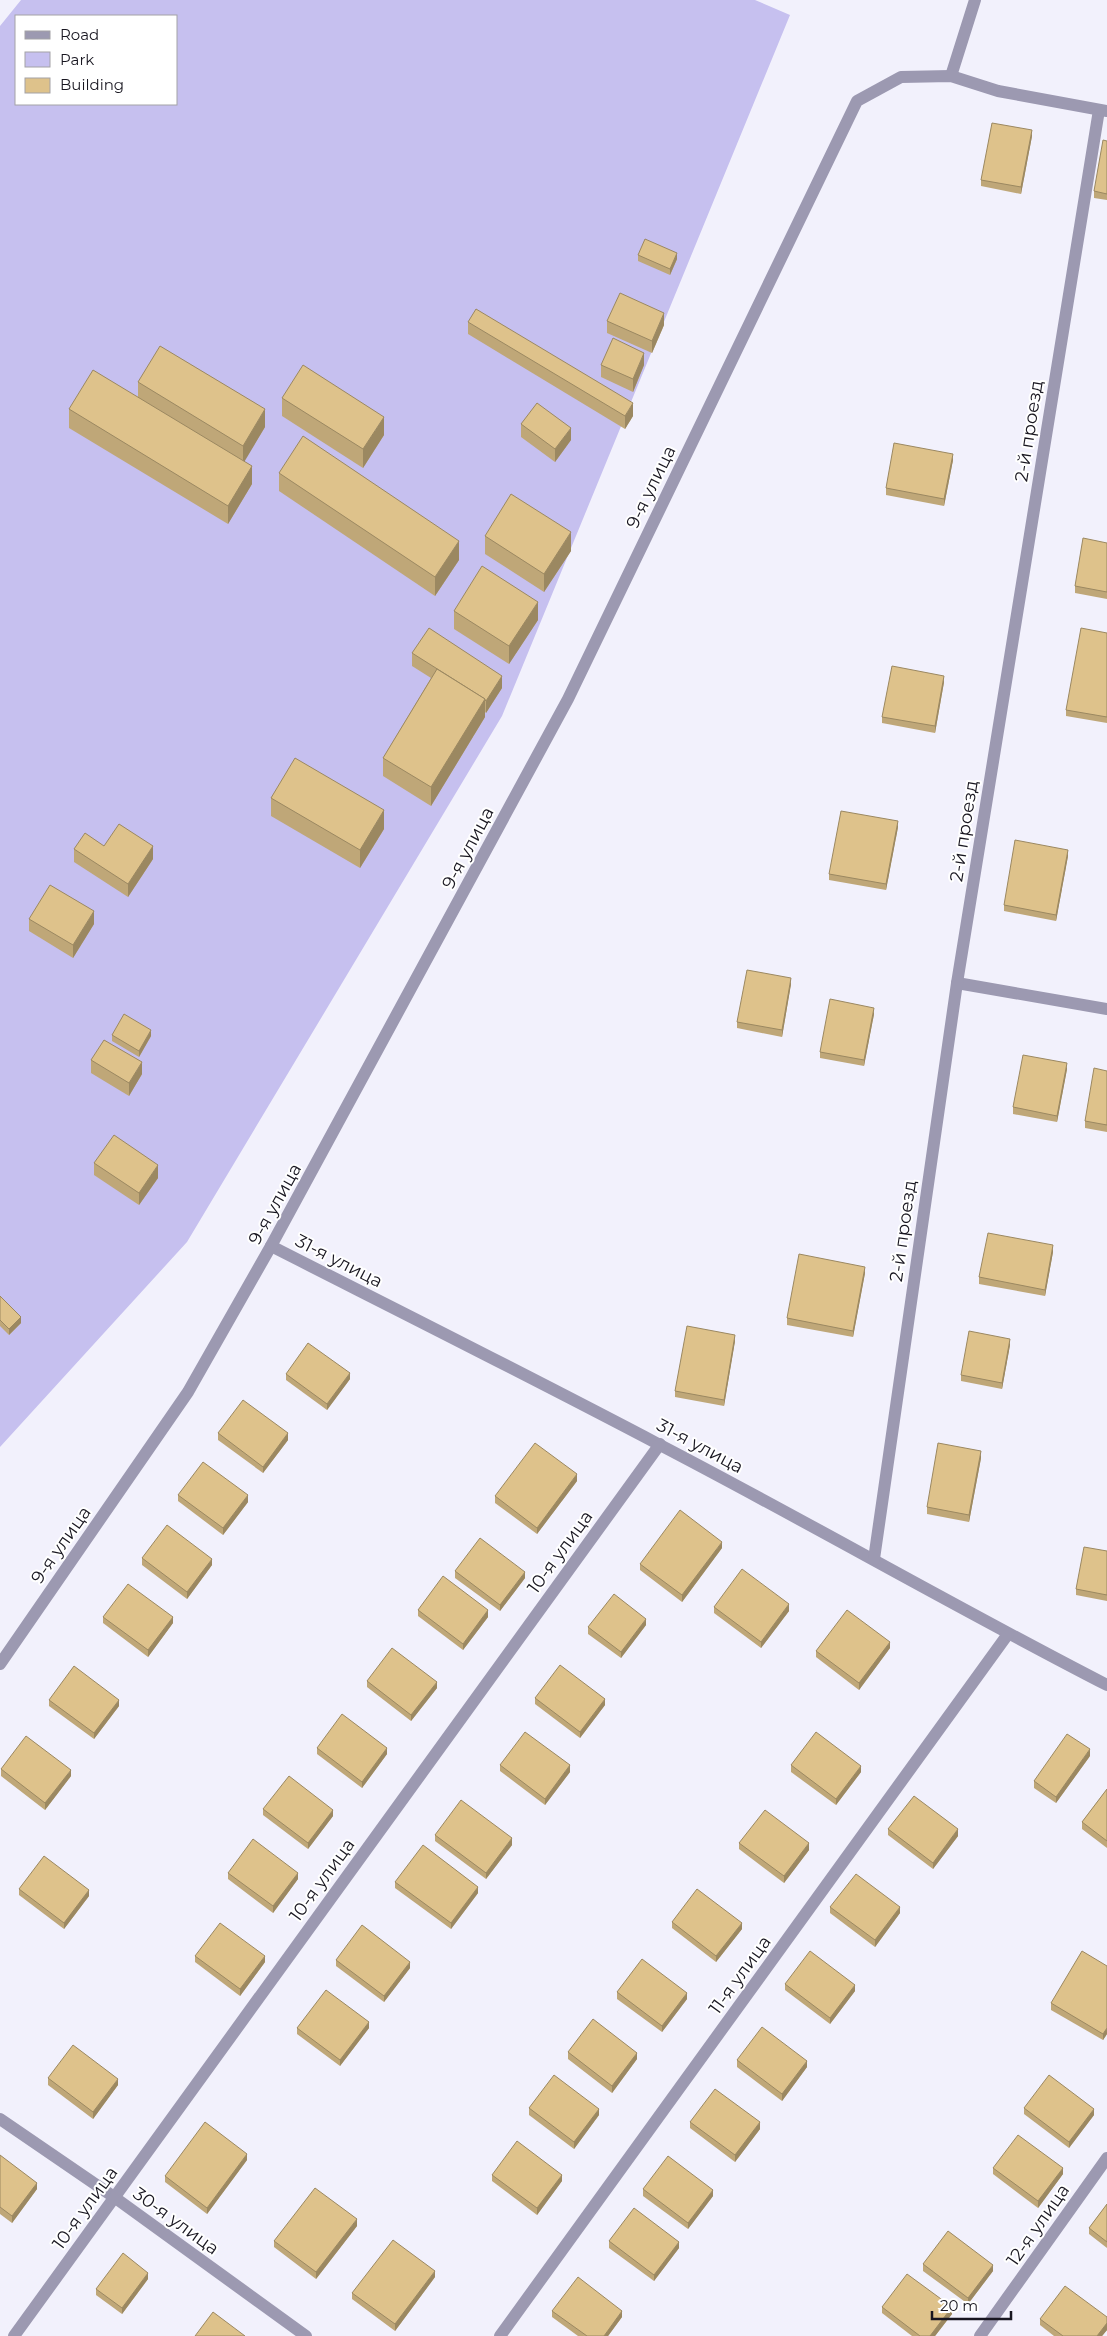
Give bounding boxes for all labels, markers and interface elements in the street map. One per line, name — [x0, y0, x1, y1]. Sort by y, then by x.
legend — [15, 15, 178, 105]
text: Road — [60, 25, 99, 44]
text: Park — [60, 50, 94, 69]
text: Building — [60, 75, 124, 94]
street label: 2-й проезд — [1010, 378, 1048, 483]
street label: 9-я улица — [622, 442, 680, 532]
street label: 2-й проезд — [945, 778, 983, 883]
street label: 9-я улица — [437, 803, 499, 893]
street label: 9-я улица — [244, 1160, 306, 1248]
street label: 2-й проезд — [885, 1178, 921, 1283]
street label: 31-я улица — [292, 1230, 386, 1292]
street label: 31-я улица — [653, 1414, 747, 1478]
street label: 9-я улица — [26, 1502, 96, 1588]
street label: 10-я улица — [523, 1506, 597, 1598]
street label: 10-я улица — [285, 1834, 359, 1926]
street label: 11-я улица — [704, 1932, 776, 2018]
street label: 10-я улица — [48, 2162, 122, 2254]
street label: 12-я улица — [1002, 2180, 1074, 2270]
street label: 30-я улица — [129, 2183, 223, 2259]
scale bar — [932, 2288, 1011, 2320]
text: 20 m — [940, 2296, 978, 2315]

